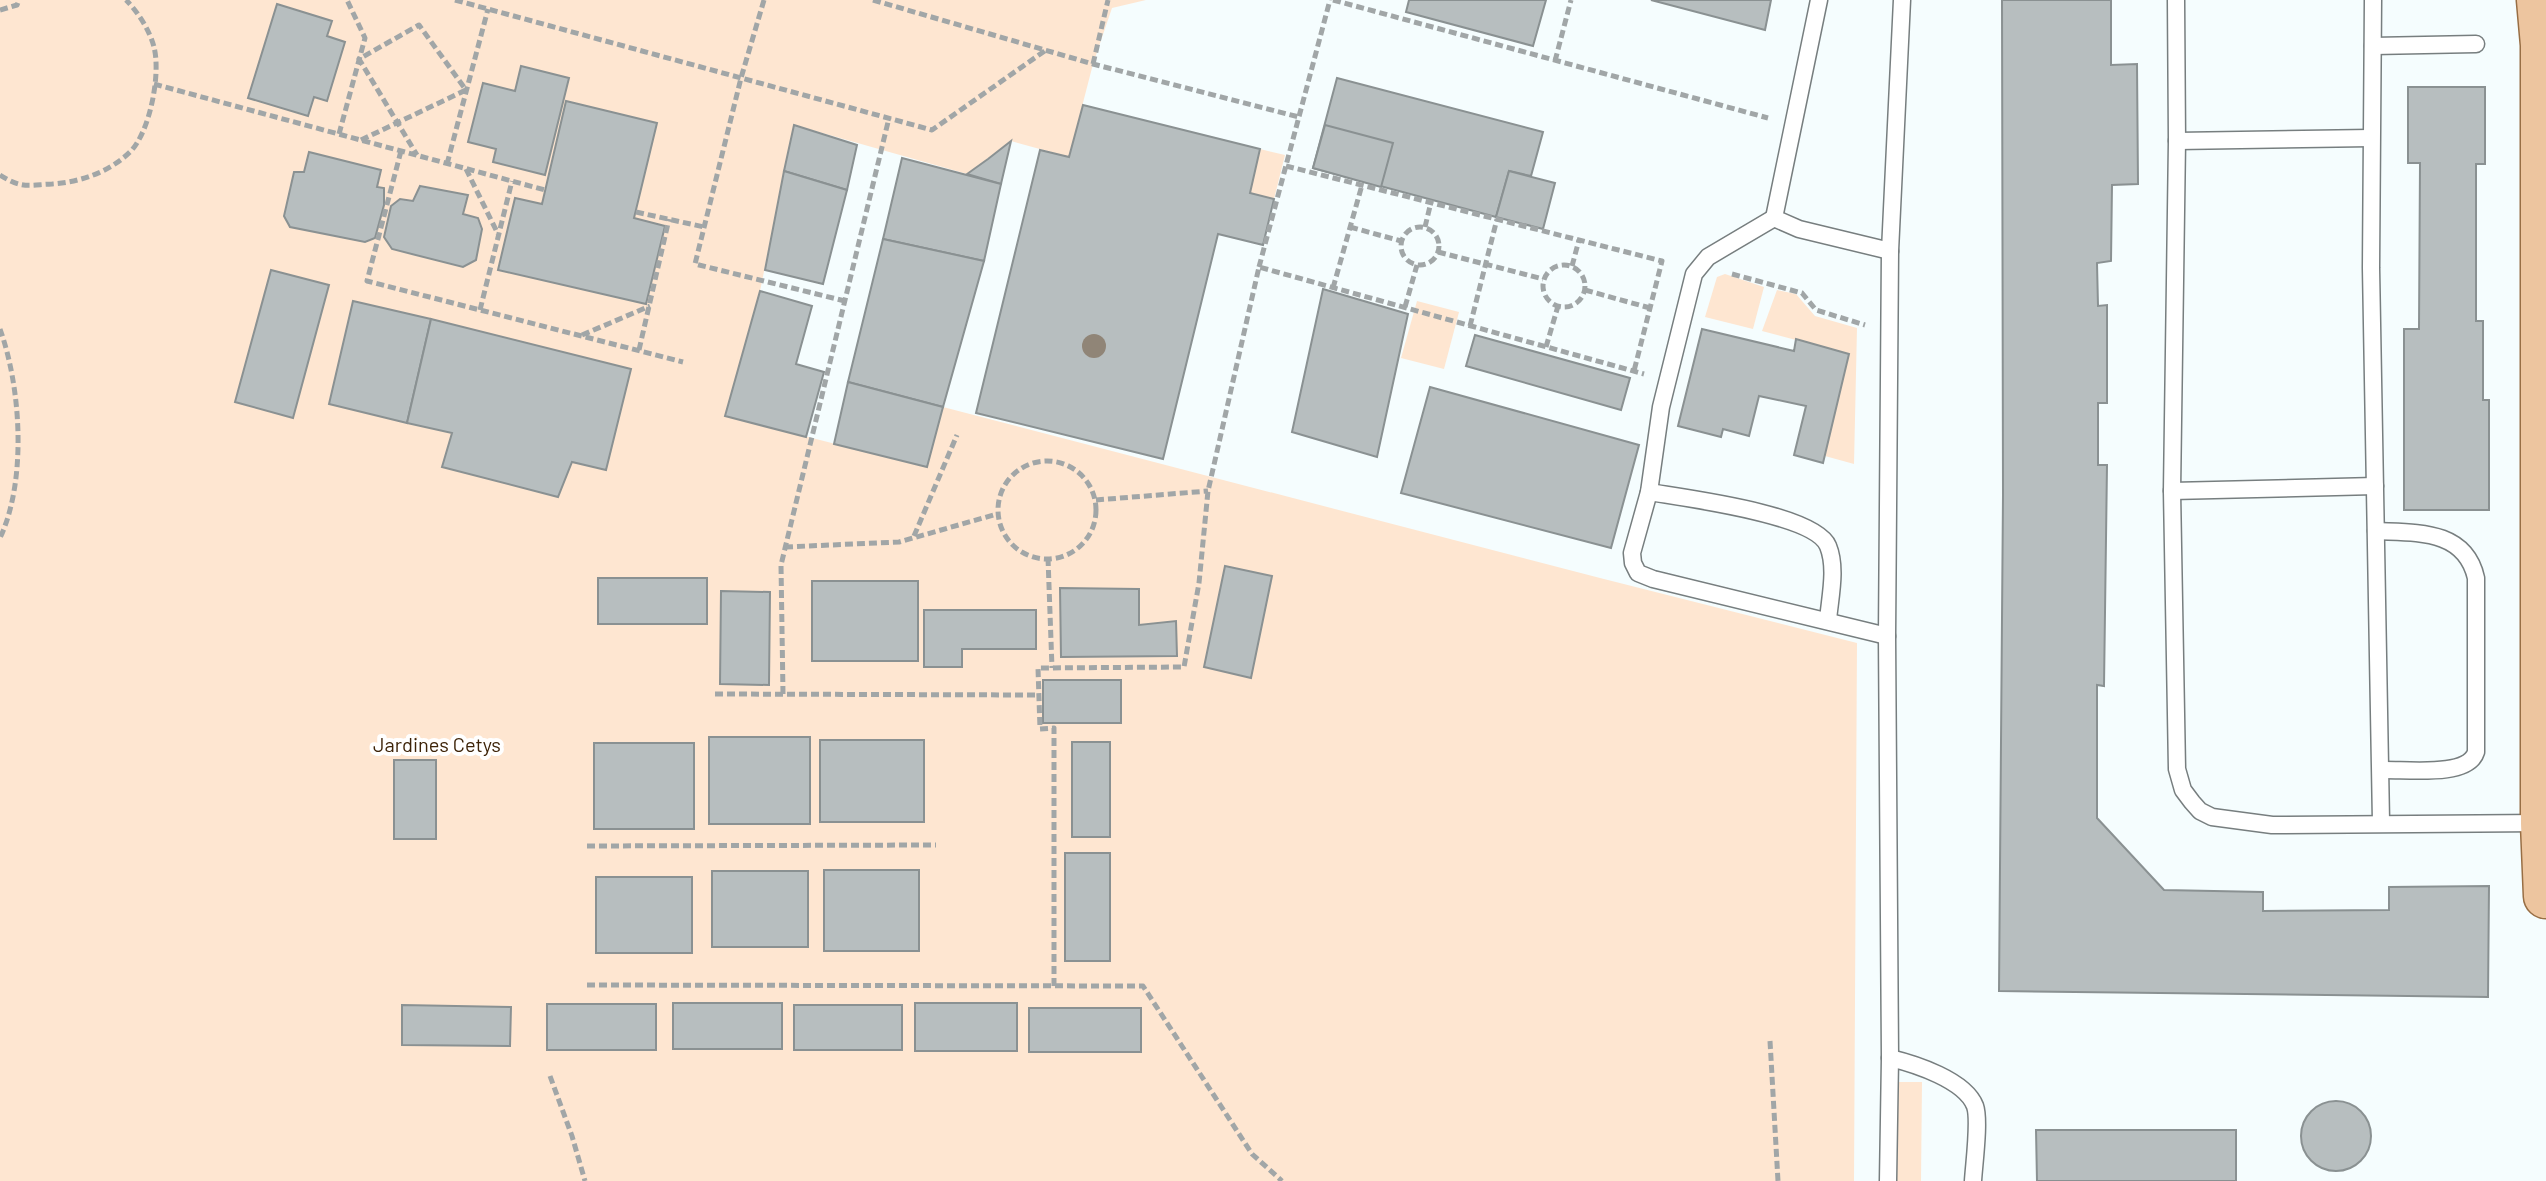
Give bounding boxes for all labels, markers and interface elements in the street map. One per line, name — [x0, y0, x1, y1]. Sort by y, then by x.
park label: Jardines Cetys — [373, 732, 501, 756]

